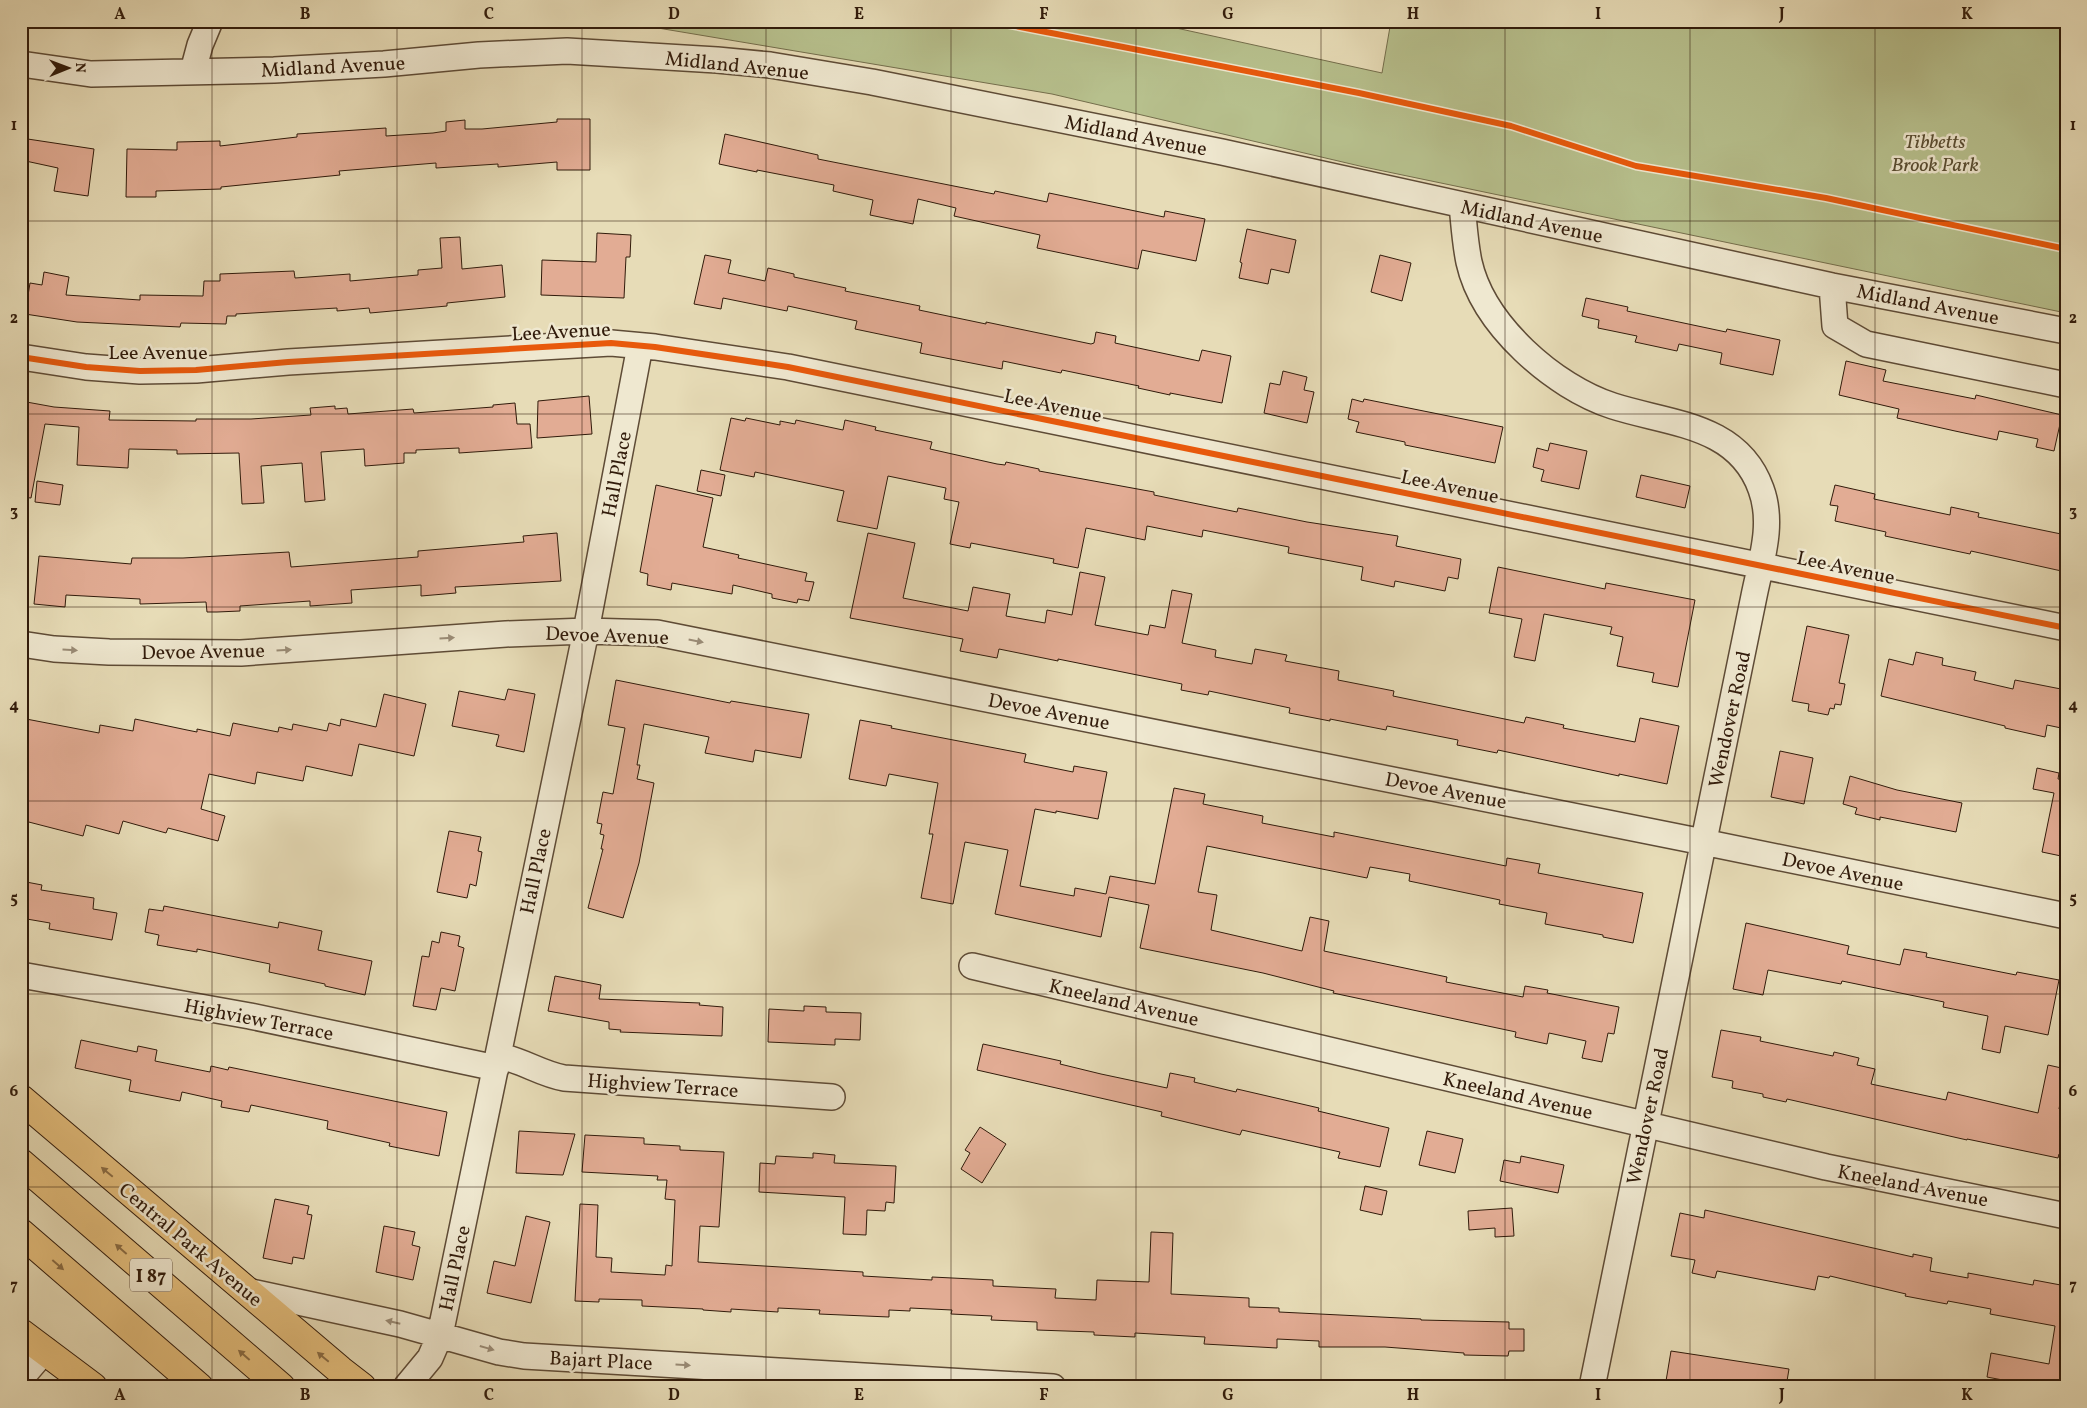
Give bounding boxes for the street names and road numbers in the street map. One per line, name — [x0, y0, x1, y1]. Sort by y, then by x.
street label: Midland Avenue — [663, 46, 810, 88]
street label: Midland Avenue — [260, 50, 406, 86]
street label: Midland Avenue — [1062, 109, 1209, 164]
street label: Midland Avenue — [1458, 194, 1605, 252]
street label: Midland Avenue — [1854, 278, 2001, 333]
street label: Lee Avenue — [511, 316, 612, 350]
street label: Lee Avenue — [108, 340, 208, 368]
street label: Lee Avenue — [1001, 383, 1104, 431]
street label: Hall Place — [596, 429, 640, 520]
street label: Lee Avenue — [1398, 464, 1501, 512]
street label: Lee Avenue — [1794, 545, 1897, 593]
street label: Devoe Avenue — [545, 621, 669, 653]
street label: Devoe Avenue — [141, 638, 265, 668]
street label: Wendover Road — [1703, 649, 1759, 790]
street label: Devoe Avenue — [985, 687, 1112, 739]
street label: Devoe Avenue — [1382, 766, 1509, 818]
street label: Hall Place — [514, 826, 560, 917]
street label: Devoe Avenue — [1779, 846, 1906, 900]
street label: Kneeland Avenue — [1046, 973, 1201, 1035]
street label: Highview Terrace — [182, 993, 336, 1049]
street label: Wendover Road — [1621, 1046, 1677, 1187]
street label: Kneeland Avenue — [1440, 1066, 1595, 1128]
street label: Highview Terrace — [586, 1068, 739, 1106]
street label: Kneeland Avenue — [1835, 1159, 1990, 1215]
street label: Central Park Avenue — [112, 1177, 268, 1314]
street label: Hall Place — [433, 1223, 479, 1314]
road number: I 87 — [130, 1258, 172, 1292]
street label: Bajart Place — [549, 1345, 653, 1379]

